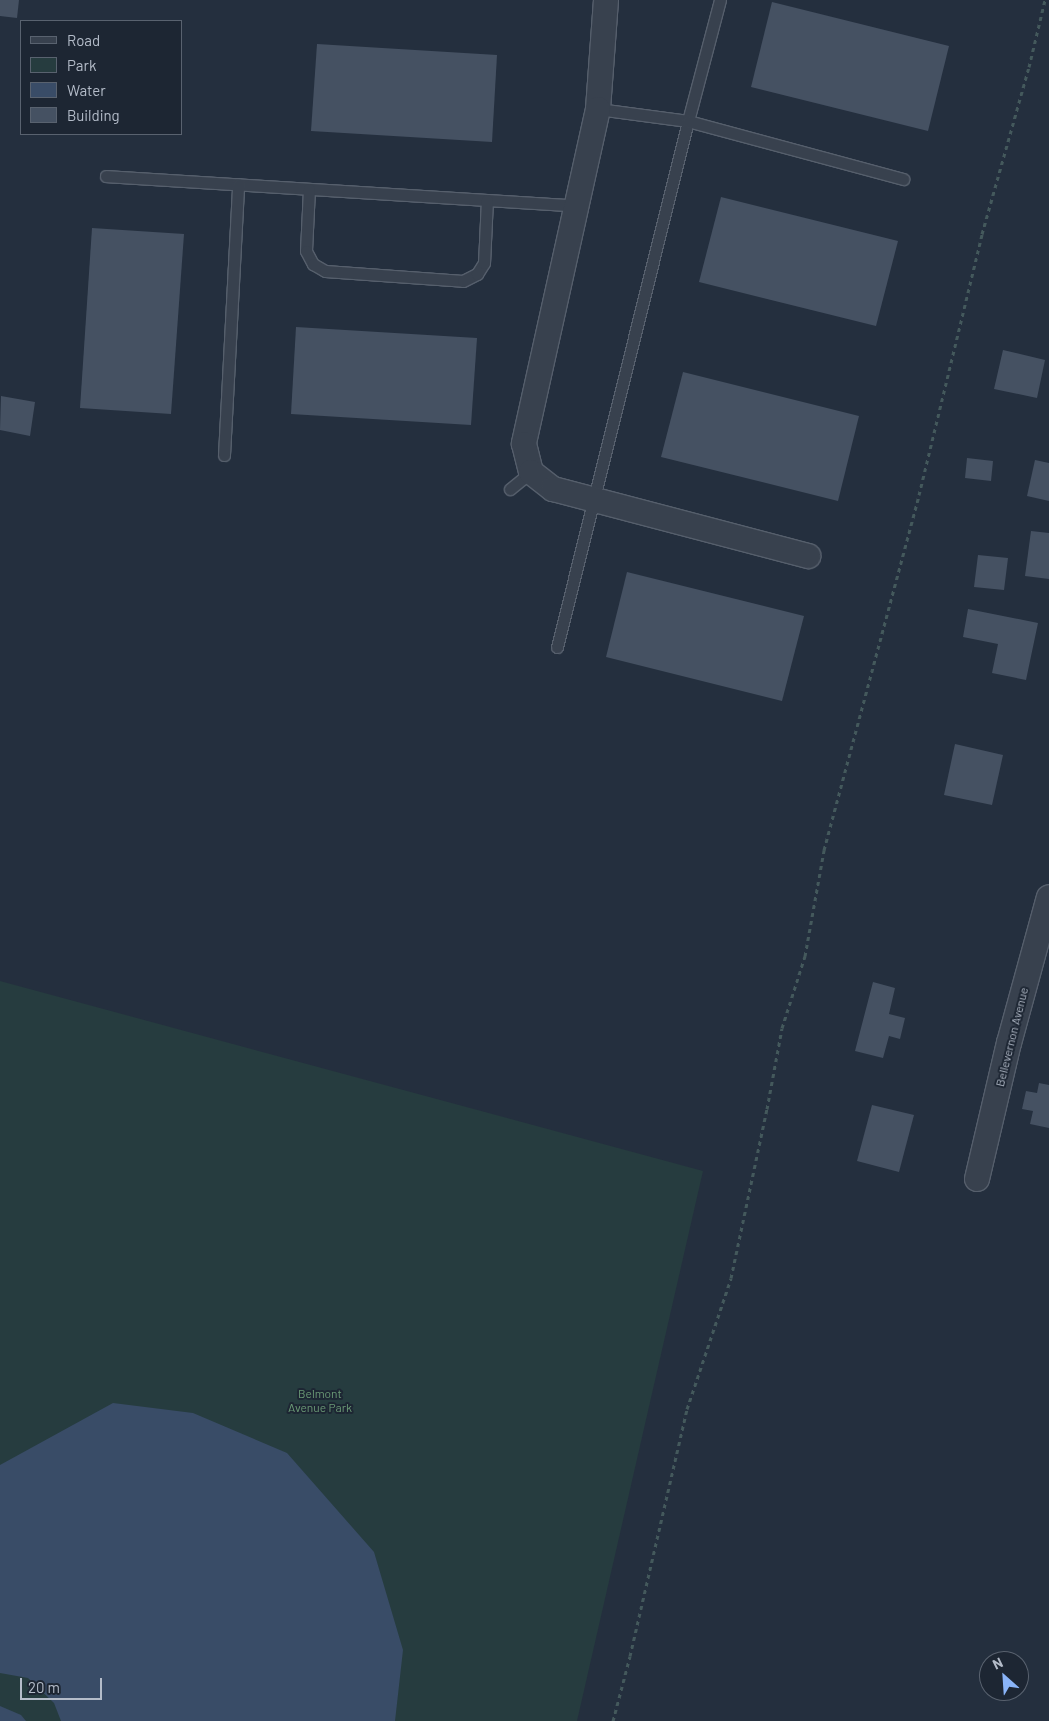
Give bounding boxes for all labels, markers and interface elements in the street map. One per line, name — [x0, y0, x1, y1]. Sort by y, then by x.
legend — [20, 20, 182, 135]
text: Road — [67, 31, 100, 49]
text: Park — [67, 56, 96, 74]
text: Water — [67, 81, 106, 99]
text: Building — [67, 106, 120, 124]
street label: Bellevernon Avenue — [993, 986, 1031, 1088]
park label: Belmont Avenue Park — [288, 1387, 352, 1415]
north arrow — [979, 1651, 1029, 1701]
text: N — [990, 1653, 1006, 1673]
scale bar — [22, 1668, 105, 1700]
text: 20 m — [28, 1678, 60, 1696]

